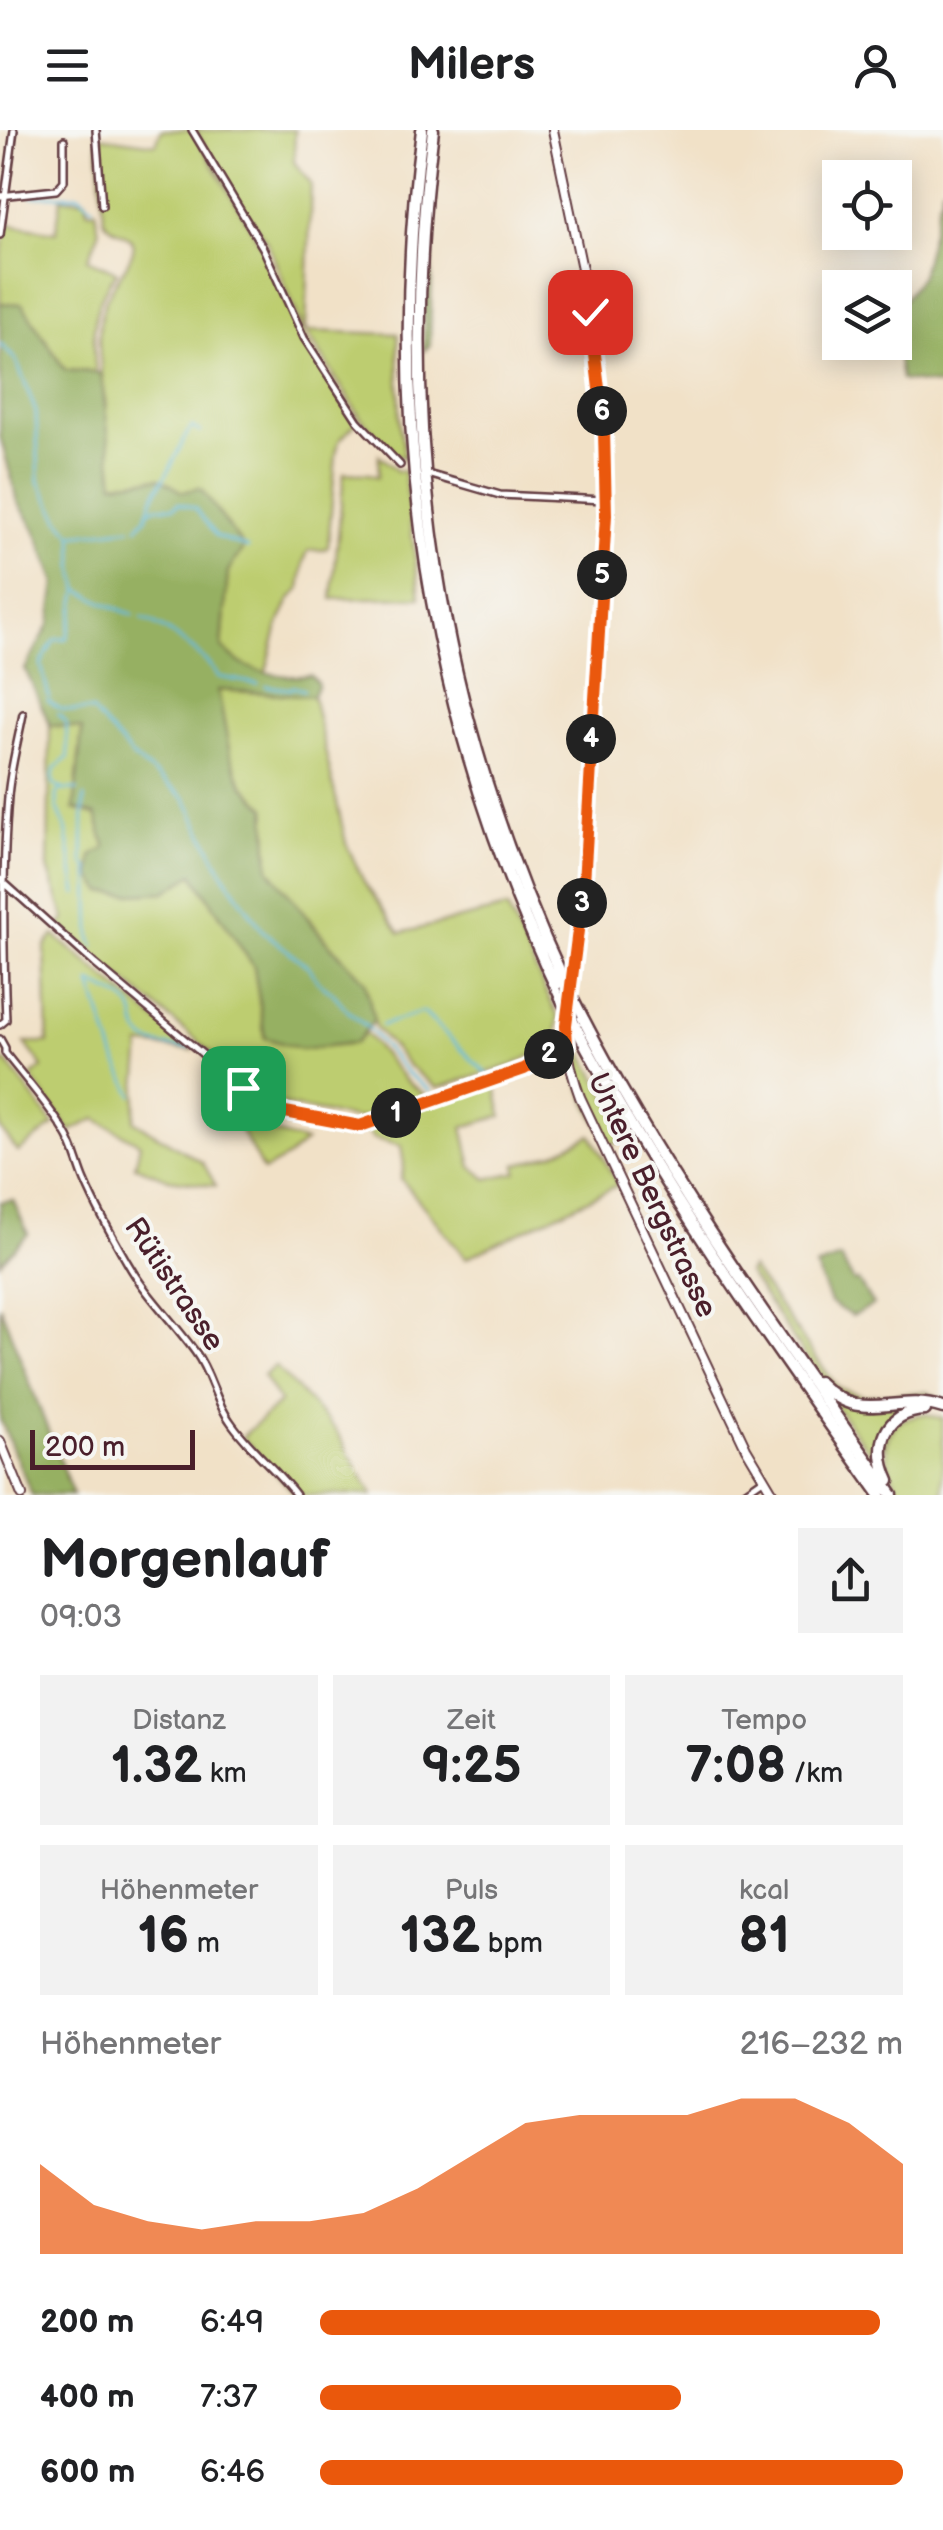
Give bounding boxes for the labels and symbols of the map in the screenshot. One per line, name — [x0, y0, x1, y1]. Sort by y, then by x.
pin — [548, 270, 633, 355]
pin: 6 — [577, 386, 627, 436]
pin: 5 — [577, 550, 627, 600]
pin: 4 — [566, 714, 616, 764]
pin: 3 — [557, 878, 607, 928]
pin: 2 — [524, 1029, 574, 1079]
pin — [201, 1046, 286, 1131]
street label: Untere Bergstrasse — [580, 1067, 725, 1323]
pin: 1 — [371, 1088, 421, 1138]
street label: Rütistrasse — [116, 1211, 232, 1358]
scale bar — [30, 1425, 195, 1470]

